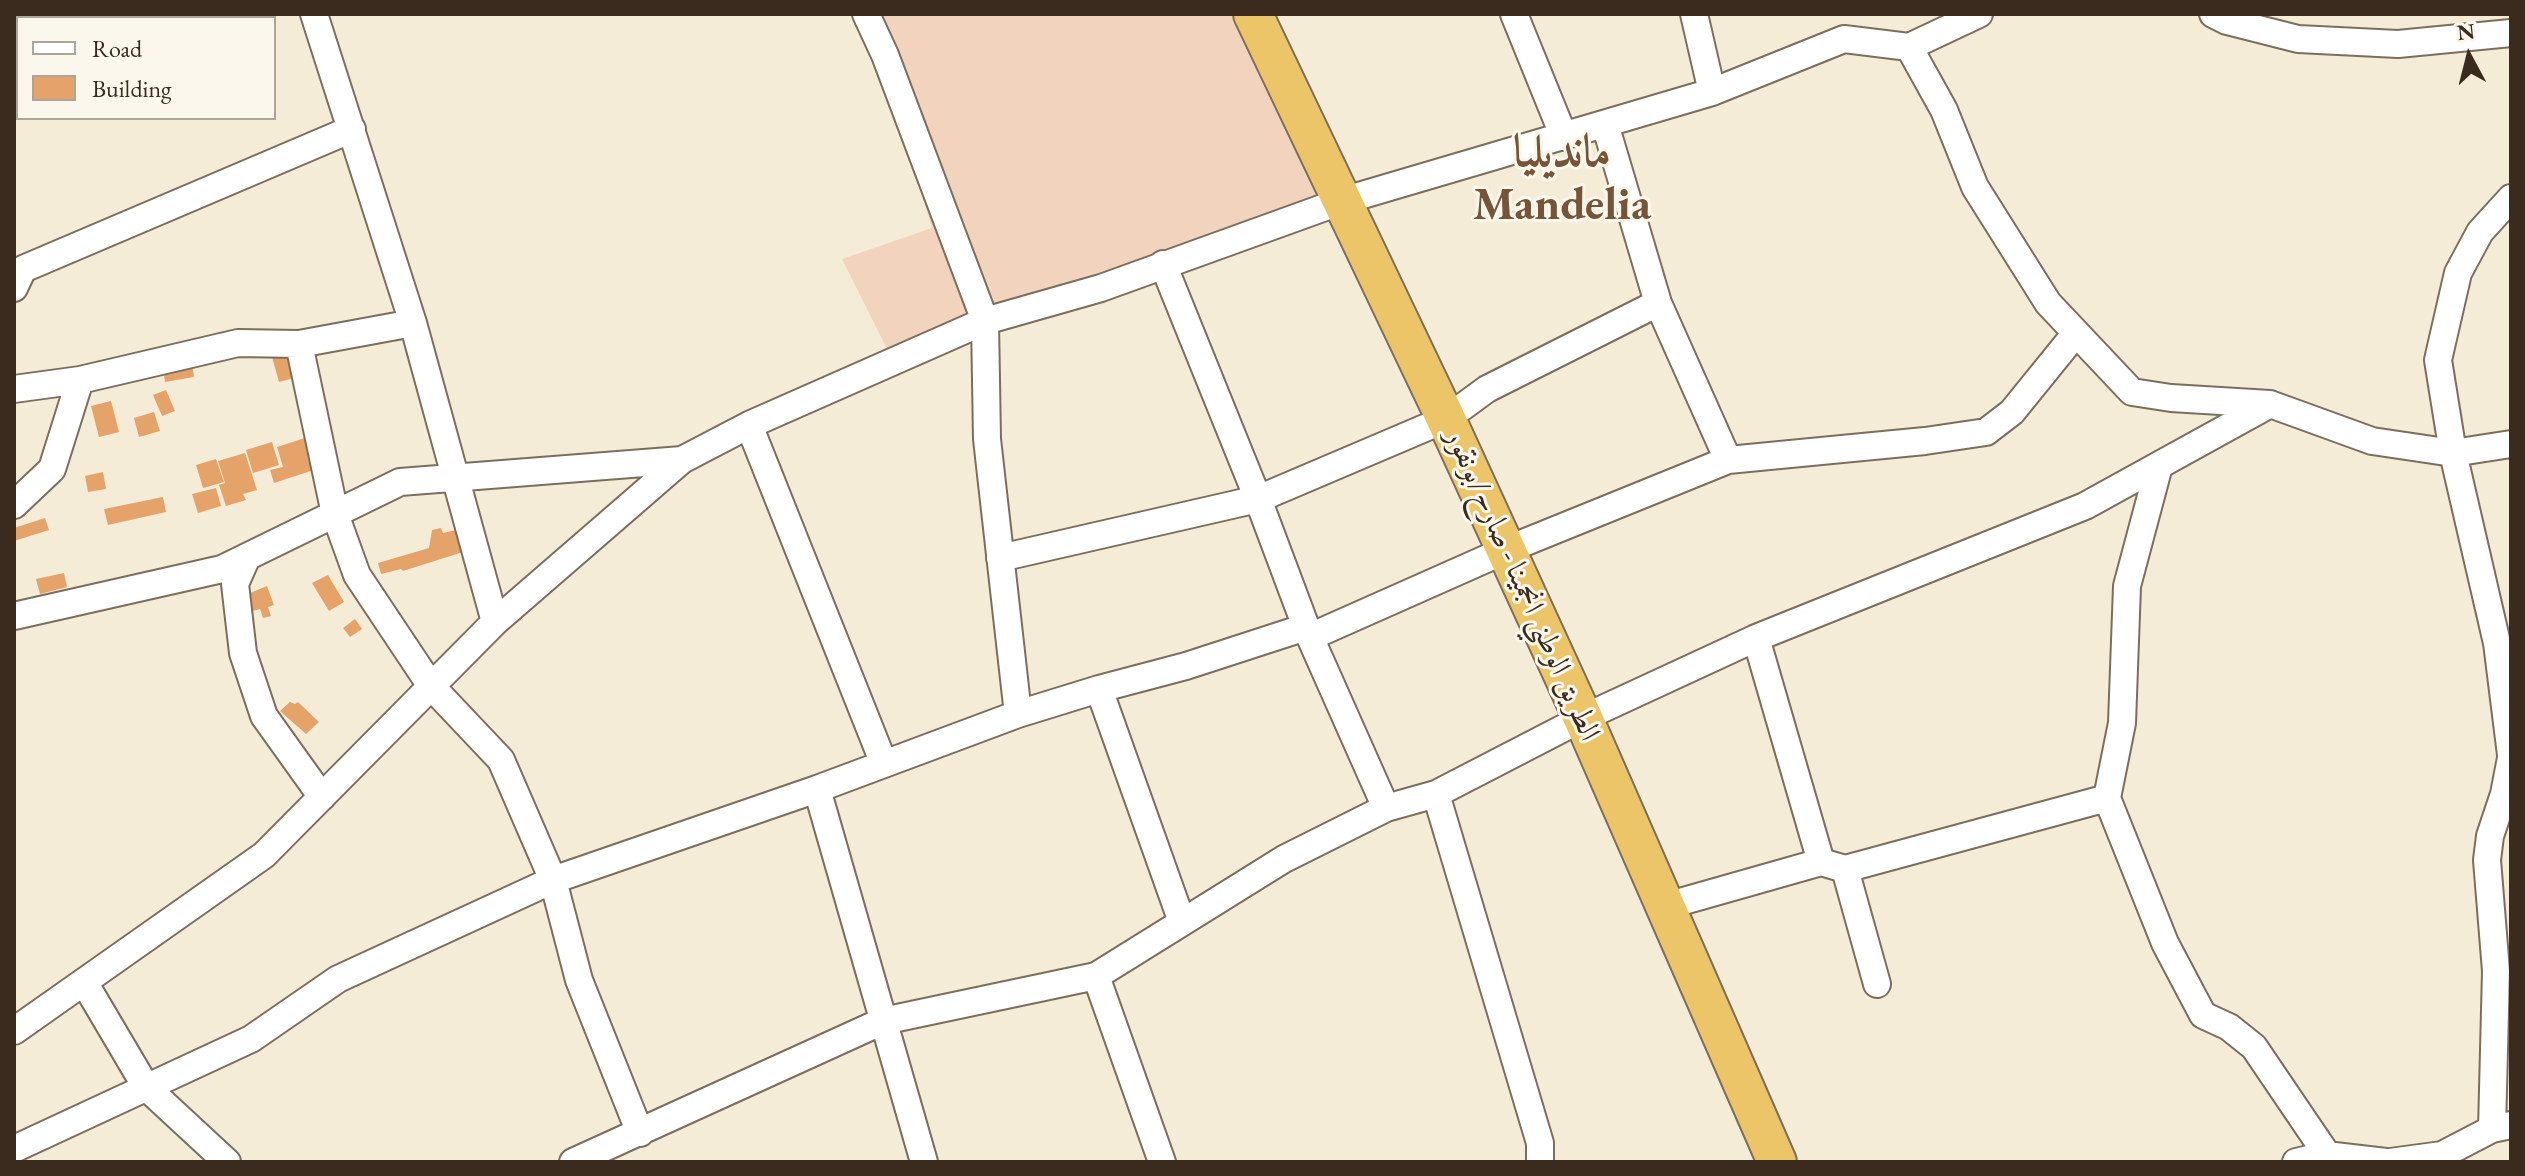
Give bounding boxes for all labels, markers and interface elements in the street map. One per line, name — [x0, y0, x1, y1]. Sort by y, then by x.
legend — [16, 16, 276, 120]
north arrow — [2429, 16, 2509, 96]
text: N — [2455, 16, 2477, 47]
text: Road — [92, 33, 142, 64]
text: Building — [92, 73, 172, 104]
district label: مانديليا Mandelia — [1473, 125, 1651, 234]
street label: الطريق الوطني انجمينا - صارح/بونقور — [1437, 423, 1607, 747]

